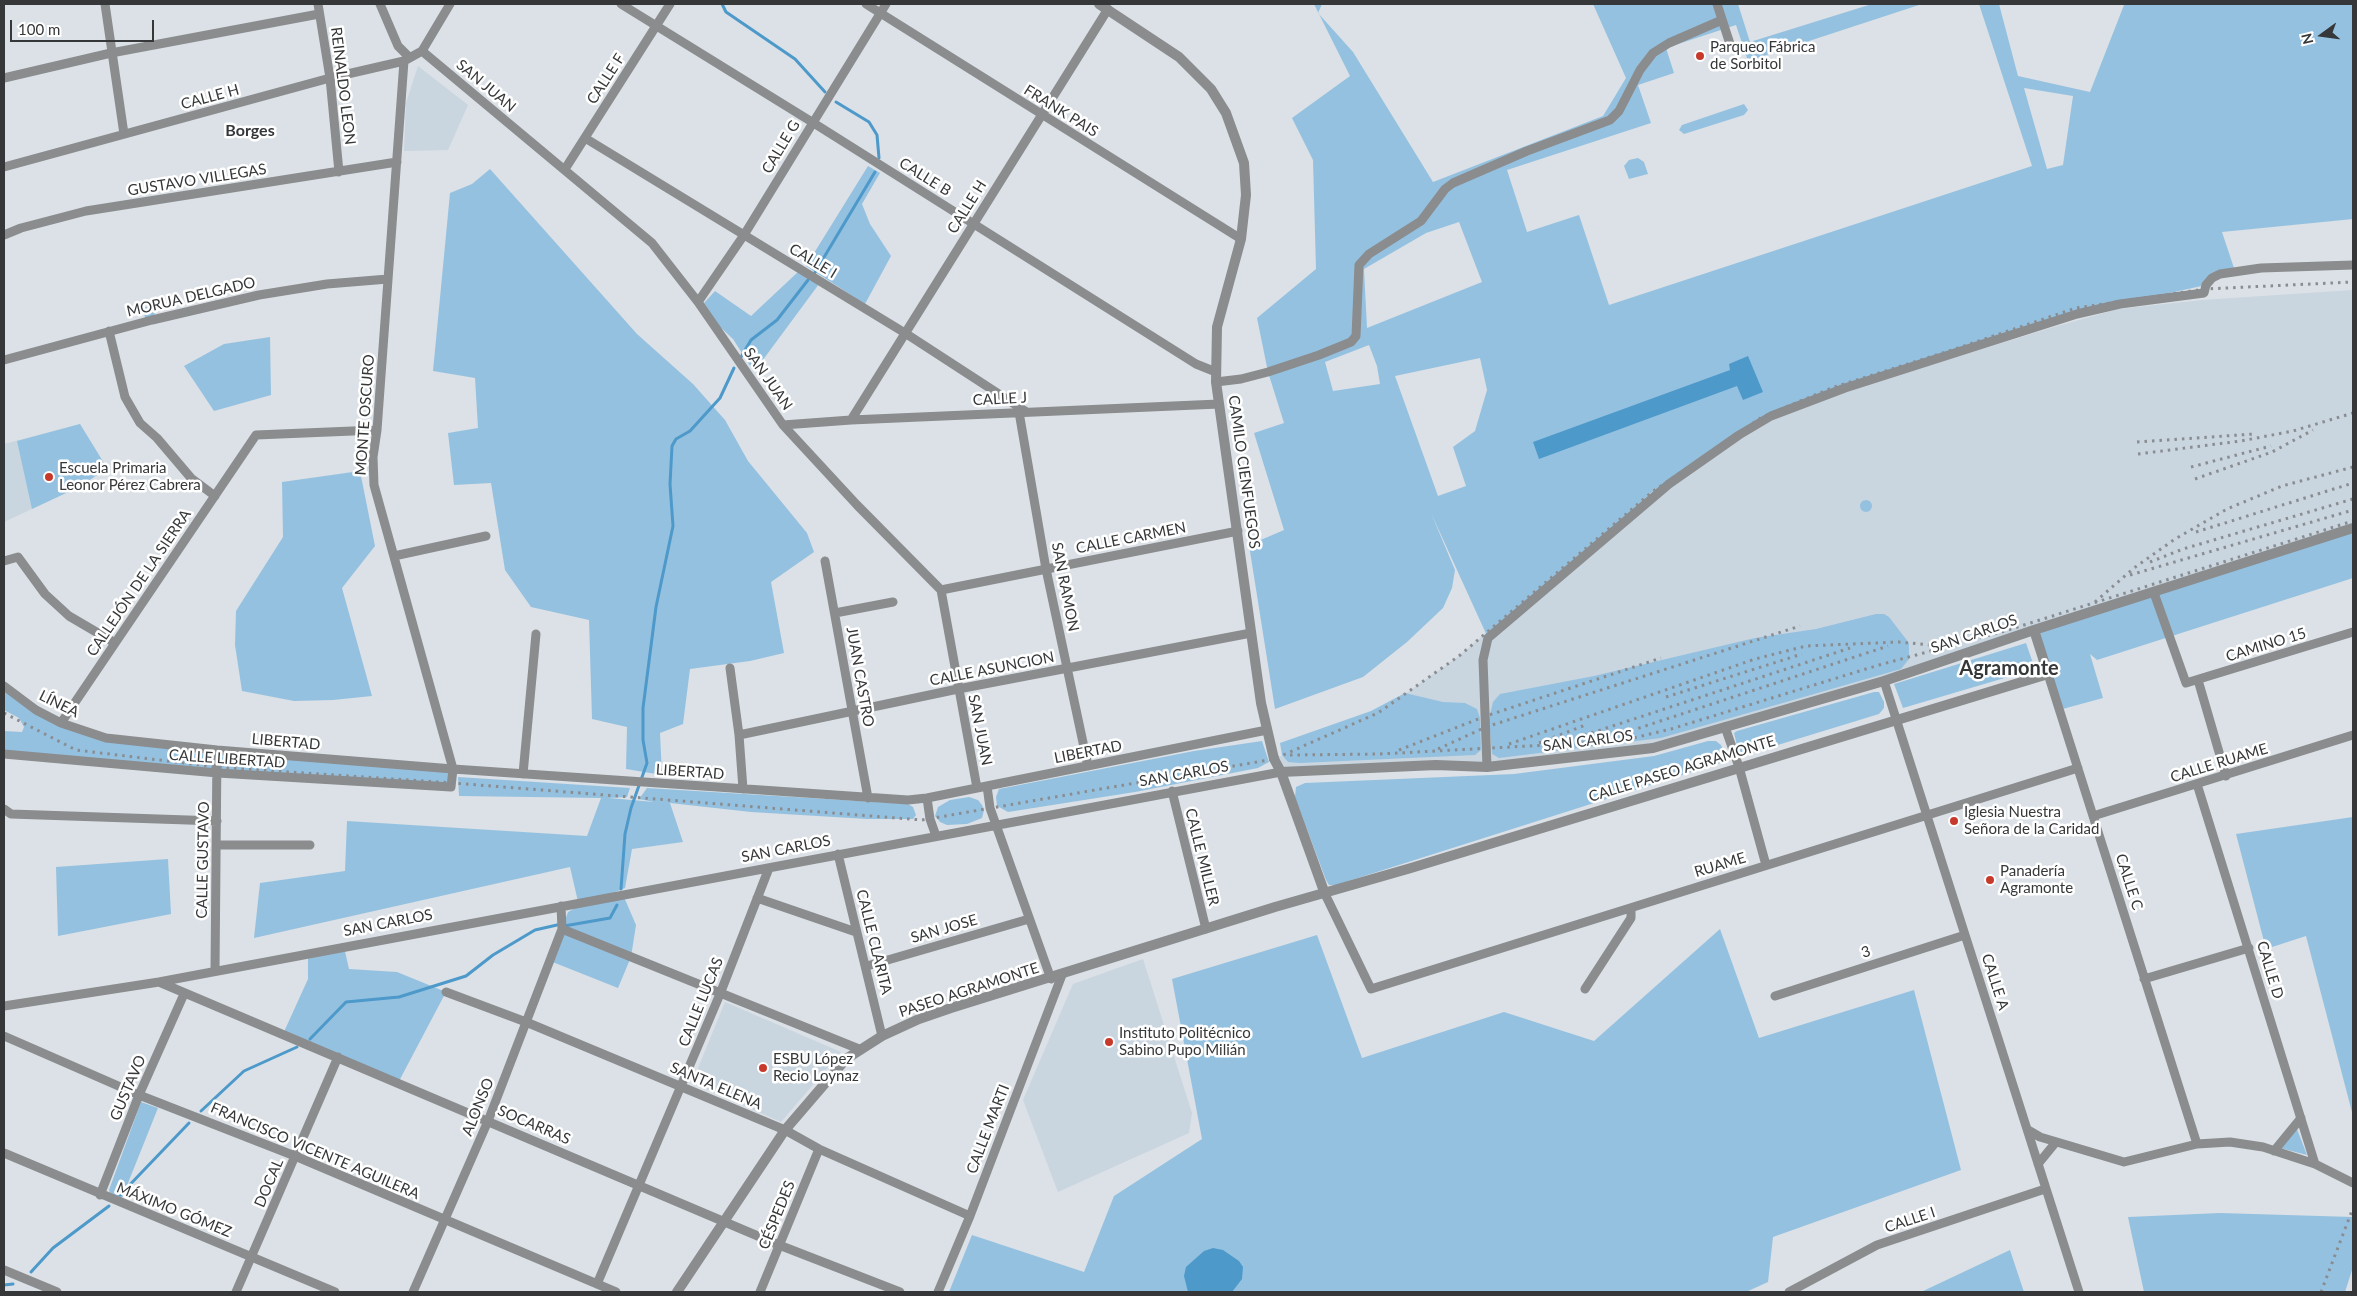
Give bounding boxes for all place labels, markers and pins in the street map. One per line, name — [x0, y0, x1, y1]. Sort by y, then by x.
place label: Parqueo Fábrica de Sorbitol — [1710, 38, 1815, 73]
marker: Parqueo Fábrica de Sorbitol — [1694, 50, 1706, 62]
place label: Escuela Primaria Leonor Pérez Cabrera — [59, 459, 201, 494]
marker: Escuela Primaria Leonor Pérez Cabrera — [43, 471, 55, 483]
place label: Iglesia Nuestra Señora de la Caridad — [1964, 803, 2099, 838]
marker: Iglesia Nuestra Señora de la Caridad — [1948, 815, 1960, 827]
place label: Panadería Agramonte — [2000, 862, 2073, 897]
marker: Panadería Agramonte — [1984, 874, 1996, 886]
place label: Instituto Politécnico Sabino Pupo Milián — [1119, 1024, 1251, 1059]
marker: Instituto Politécnico Sabino Pupo Milián — [1103, 1036, 1115, 1048]
place label: ESBU López Recio Loynaz — [773, 1050, 859, 1085]
marker: ESBU López Recio Loynaz — [757, 1062, 769, 1074]

